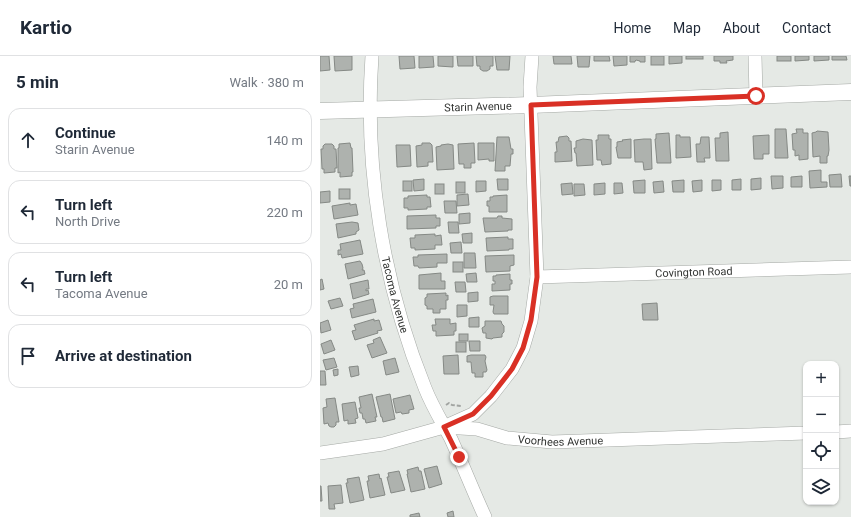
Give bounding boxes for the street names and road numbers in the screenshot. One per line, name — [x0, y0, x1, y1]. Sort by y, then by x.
street label: Starin Avenue — [444, 99, 512, 114]
street label: Tacoma Avenue — [379, 255, 411, 335]
street label: Covington Road — [655, 264, 733, 280]
street label: Voorhees Avenue — [517, 433, 603, 449]

